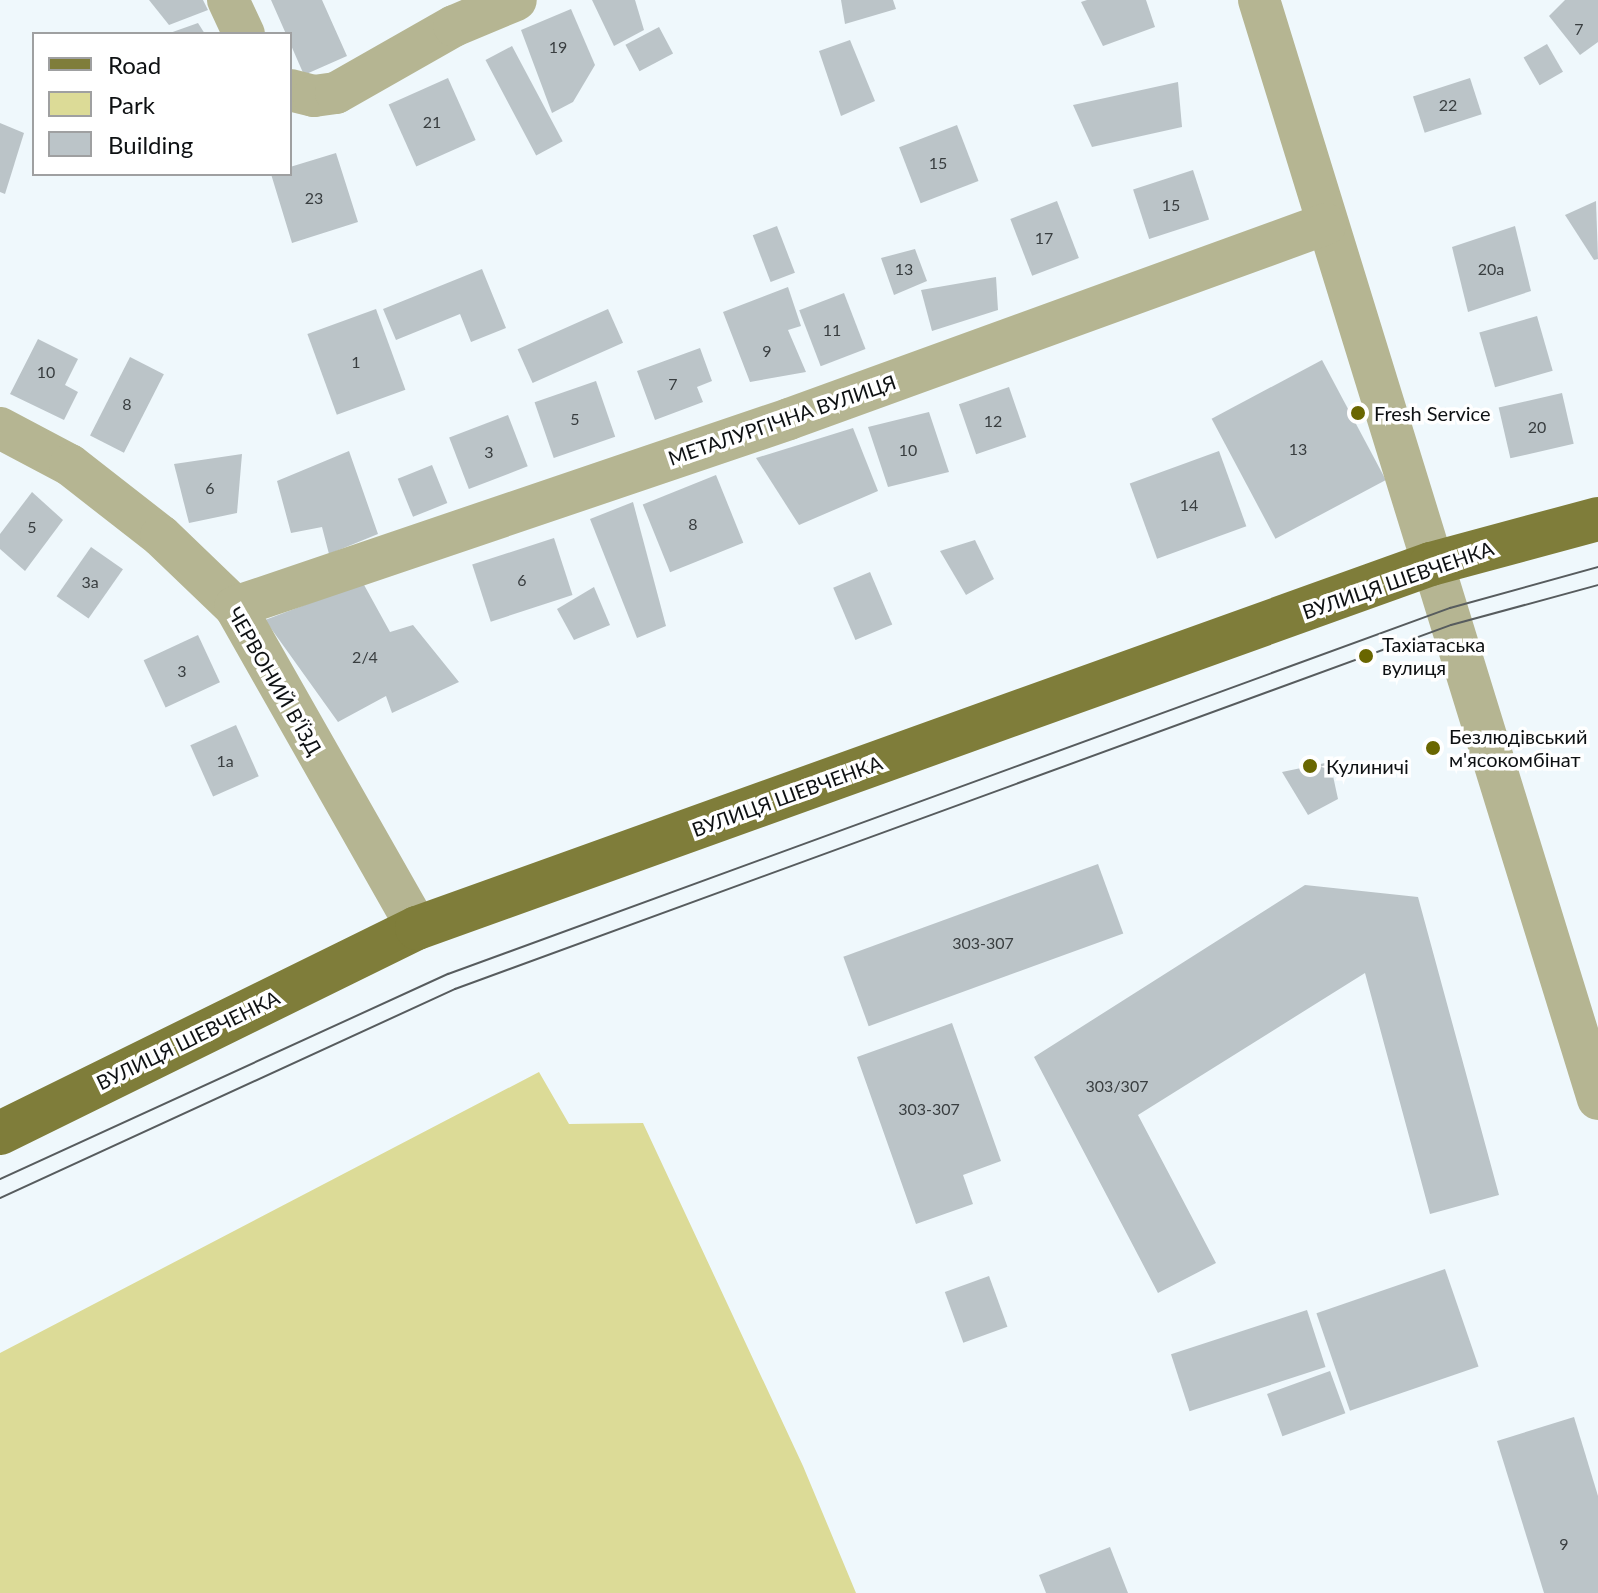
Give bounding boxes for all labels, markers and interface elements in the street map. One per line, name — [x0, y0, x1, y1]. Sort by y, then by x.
house number: 7 — [1574, 19, 1584, 39]
legend — [32, 32, 292, 176]
house number: 19 — [549, 37, 567, 57]
text: Road — [108, 50, 161, 79]
text: Park — [108, 90, 155, 119]
house number: 22 — [1439, 95, 1457, 115]
house number: 21 — [423, 112, 441, 132]
text: Building — [108, 130, 193, 159]
house number: 15 — [929, 153, 947, 173]
house number: 23 — [305, 188, 323, 208]
house number: 15 — [1162, 195, 1180, 215]
house number: 17 — [1035, 228, 1053, 248]
house number: 13 — [895, 259, 913, 279]
house number: 20а — [1478, 259, 1504, 279]
house number: 11 — [823, 320, 841, 340]
house number: 9 — [762, 341, 772, 361]
house number: 1 — [351, 352, 361, 372]
house number: 10 — [37, 362, 55, 382]
street label: МЕТАЛУРГІЧНА ВУЛИЦЯ — [665, 370, 899, 470]
house number: 7 — [668, 374, 678, 394]
house number: 8 — [122, 394, 132, 414]
place label: Fresh Service — [1374, 401, 1490, 425]
marker: Fresh Service — [1349, 404, 1367, 422]
house number: 5 — [570, 409, 580, 429]
house number: 12 — [984, 411, 1002, 431]
house number: 20 — [1528, 417, 1546, 437]
house number: 13 — [1289, 439, 1307, 459]
house number: 10 — [899, 440, 917, 460]
house number: 3 — [484, 442, 494, 462]
house number: 6 — [205, 478, 215, 498]
house number: 14 — [1180, 495, 1198, 515]
house number: 8 — [688, 514, 698, 534]
house number: 5 — [27, 517, 37, 537]
street label: ВУЛИЦЯ ШЕВЧЕНКА — [1299, 536, 1497, 624]
house number: 6 — [517, 570, 527, 590]
house number: 3а — [81, 572, 99, 592]
street label: ЧЕРВОНИЙ В’ЇЗД — [223, 603, 327, 759]
place label: Тахіатаська вулиця — [1382, 632, 1485, 679]
house number: 2/4 — [352, 647, 378, 667]
marker: Тахіатаська вулиця — [1357, 647, 1375, 665]
house number: 3 — [177, 661, 187, 681]
place label: Безлюдівський м'ясокомбінат — [1449, 724, 1587, 771]
marker: Безлюдівський м'ясокомбінат — [1424, 739, 1442, 757]
street label: ВУЛИЦЯ ШЕВЧЕНКА — [689, 750, 885, 842]
house number: 1а — [216, 751, 234, 771]
place label: Кулиничі — [1326, 754, 1409, 778]
marker: Кулиничі — [1301, 757, 1319, 775]
house number: 303-307 — [952, 933, 1014, 953]
street label: ВУЛИЦЯ ШЕВЧЕНКА — [93, 985, 283, 1095]
house number: 303/307 — [1086, 1076, 1148, 1096]
house number: 303-307 — [898, 1099, 960, 1119]
house number: 9 — [1559, 1534, 1569, 1554]

